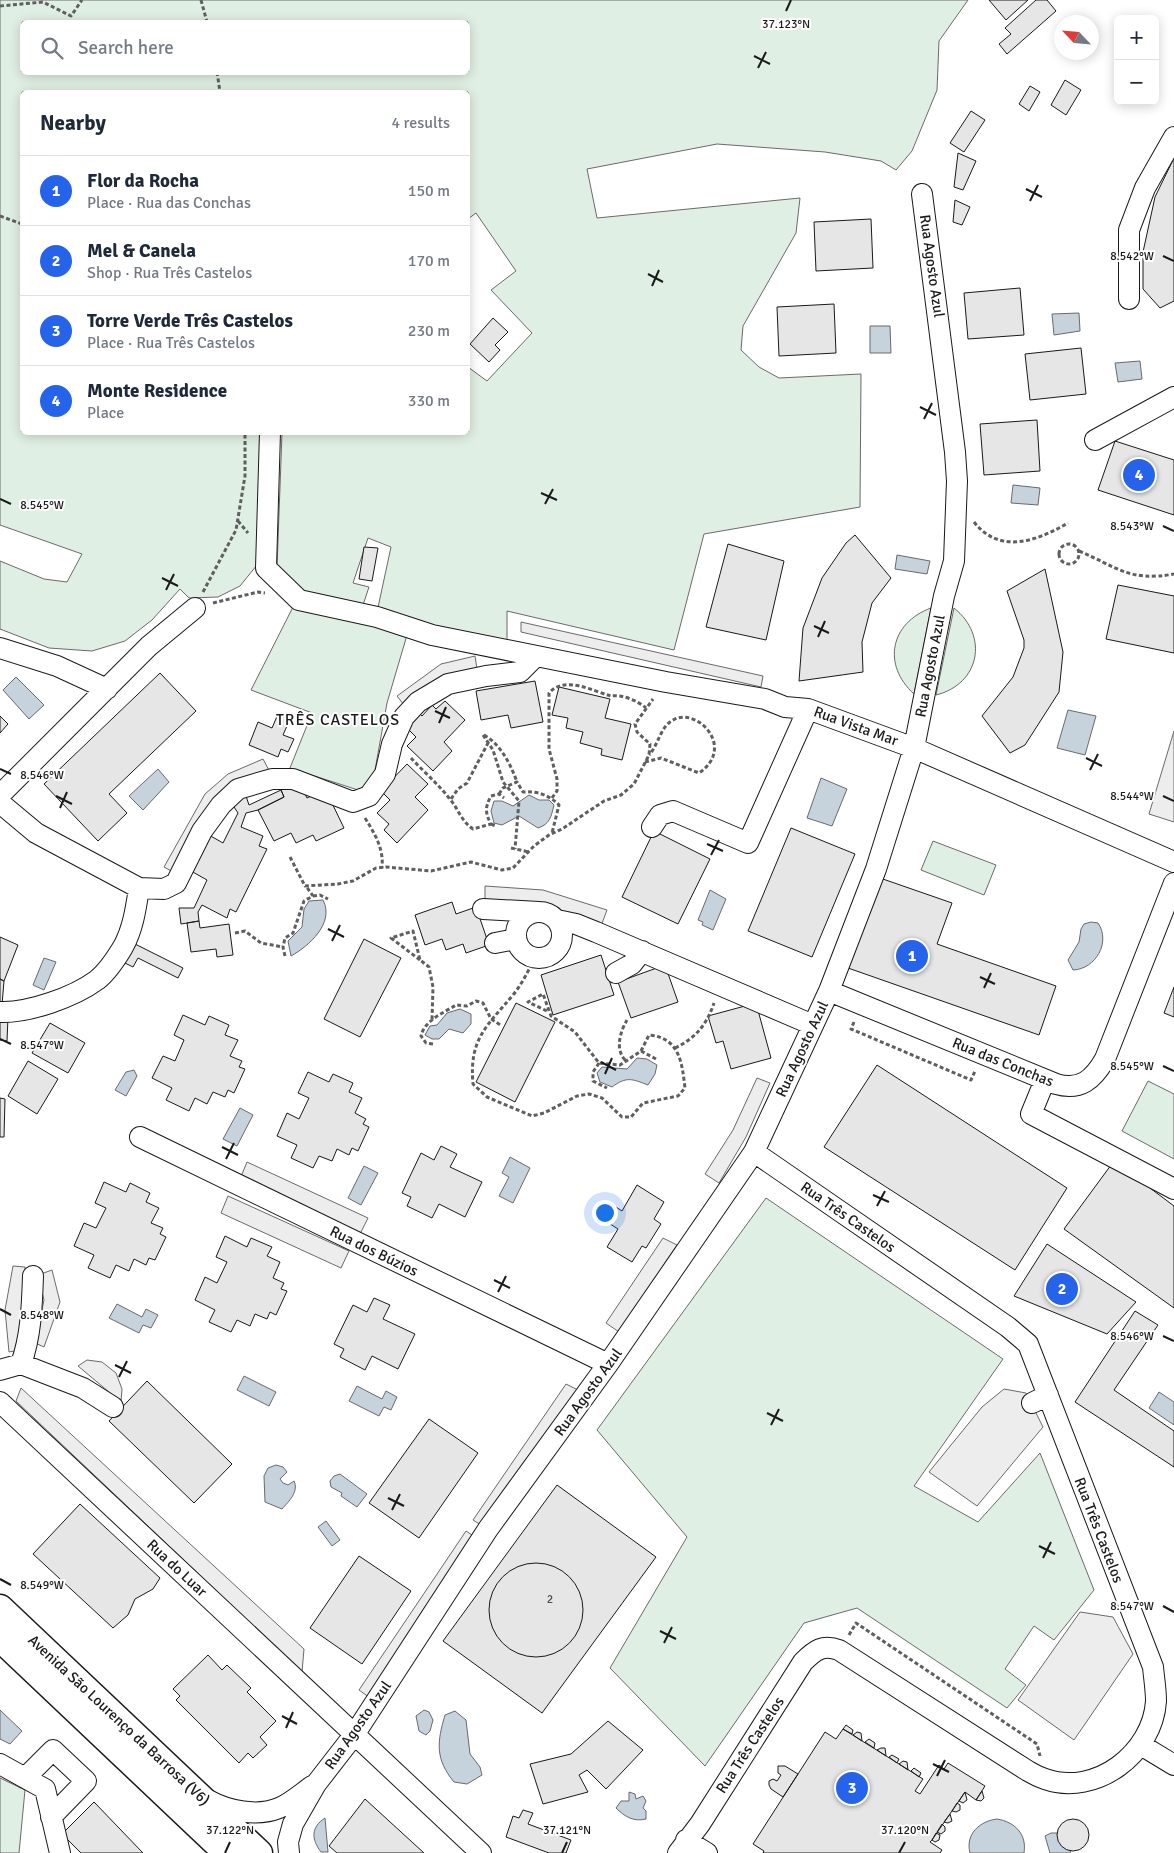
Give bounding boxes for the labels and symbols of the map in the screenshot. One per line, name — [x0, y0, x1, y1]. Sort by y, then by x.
north arrow — [1054, 15, 1099, 60]
text: 37.123°N — [762, 17, 810, 32]
street label: Rua Agosto Azul — [916, 213, 948, 319]
text: 8.542°W — [1110, 249, 1154, 264]
pin: 4 — [1123, 456, 1155, 494]
text: 8.545°W — [20, 498, 64, 513]
text: 8.543°W — [1110, 519, 1154, 534]
street label: Rua Agosto Azul — [911, 613, 949, 719]
street label: Rua Vista Mar — [811, 702, 901, 750]
district label: TRÊS CASTELOS — [276, 710, 400, 730]
text: 8.546°W — [20, 768, 64, 783]
text: 8.544°W — [1110, 789, 1154, 804]
pin: 1 — [896, 937, 928, 975]
street label: Rua Agosto Azul — [772, 998, 832, 1100]
street label: Rua das Conchas — [950, 1034, 1057, 1091]
text: 8.547°W — [20, 1038, 64, 1053]
text: 8.545°W — [1110, 1059, 1154, 1074]
street label: Rua Três Castelos — [797, 1178, 899, 1257]
your location — [592, 1200, 618, 1226]
street label: Rua dos Búzios — [327, 1222, 421, 1280]
pin: 2 — [1046, 1270, 1078, 1308]
text: 8.548°W — [20, 1308, 64, 1323]
text: 8.546°W — [1110, 1329, 1154, 1344]
street label: Rua Agosto Azul — [550, 1345, 626, 1439]
street label: Rua Três Castelos — [1071, 1475, 1128, 1586]
street label: Rua do Luar — [143, 1536, 211, 1601]
text: 8.549°W — [20, 1578, 64, 1593]
house number: 2 — [547, 1592, 553, 1607]
text: 8.547°W — [1110, 1599, 1154, 1614]
street label: Avenida São Lourenço da Barrosa (V6) — [24, 1631, 214, 1809]
street label: Rua Agosto Azul — [321, 1677, 395, 1773]
street label: Rua Três Castelos — [712, 1693, 788, 1797]
pin: 3 — [836, 1769, 868, 1807]
text: 37.122°N — [206, 1823, 254, 1838]
text: 37.121°N — [543, 1823, 591, 1838]
text: 37.120°N — [881, 1823, 929, 1838]

